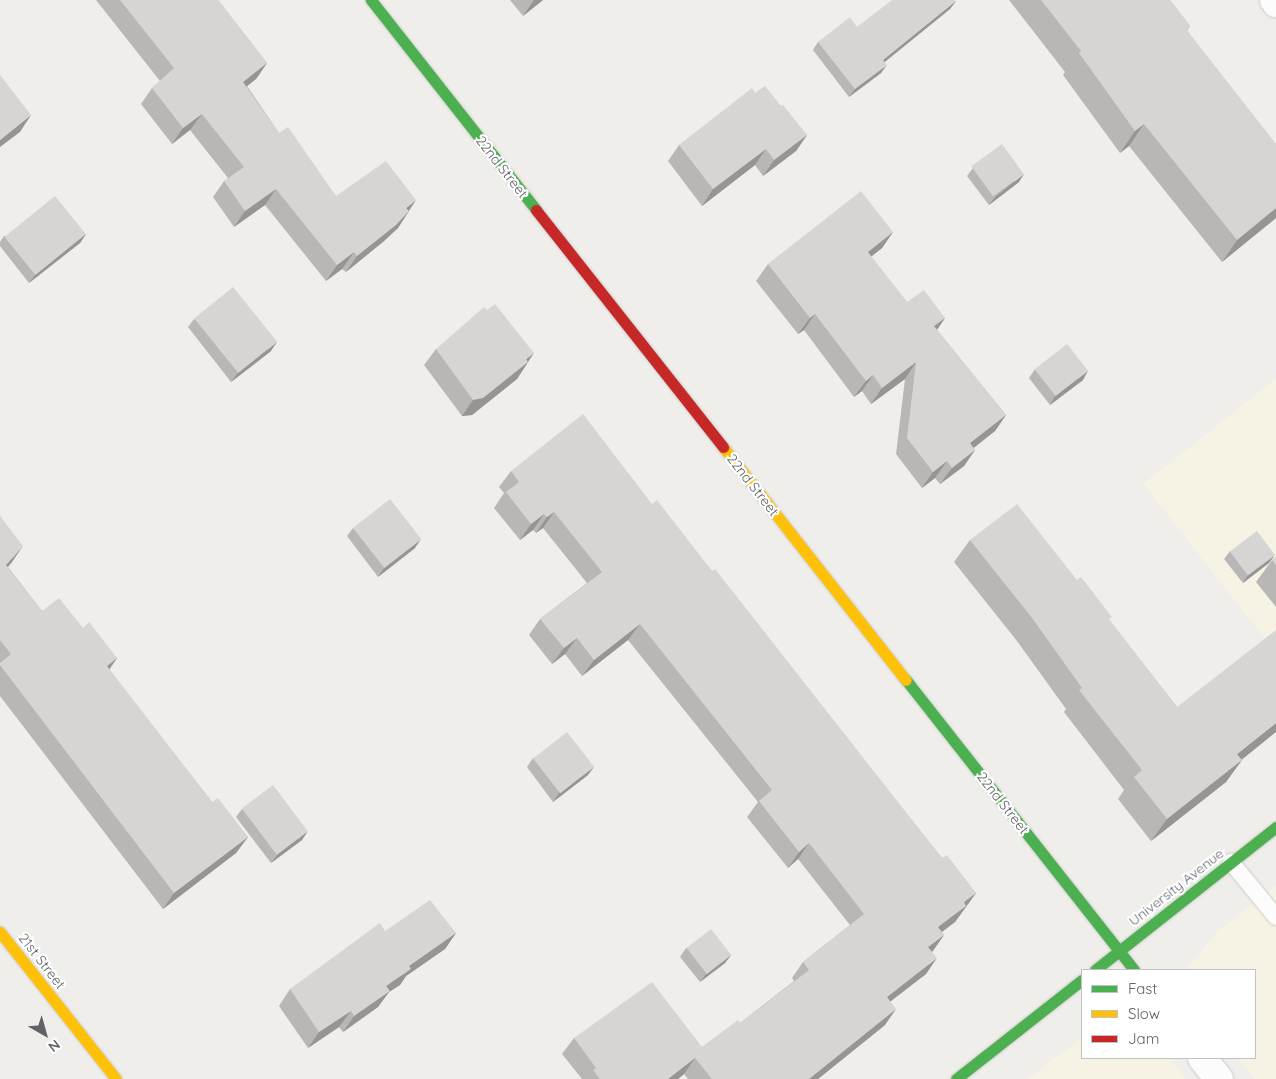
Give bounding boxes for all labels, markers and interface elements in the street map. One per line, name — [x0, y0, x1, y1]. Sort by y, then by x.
street label: 22nd Street — [473, 133, 531, 201]
street label: 22nd Street — [724, 451, 782, 519]
street label: 22nd Street — [974, 769, 1032, 837]
street label: University Avenue — [1125, 845, 1227, 929]
street label: 21st Street — [15, 930, 69, 992]
legend — [1081, 969, 1256, 1059]
text: Fast — [1128, 979, 1157, 998]
text: Slow — [1128, 1004, 1160, 1023]
north arrow — [20, 1009, 70, 1059]
text: Jam — [1128, 1029, 1159, 1048]
text: N — [45, 1036, 64, 1056]

